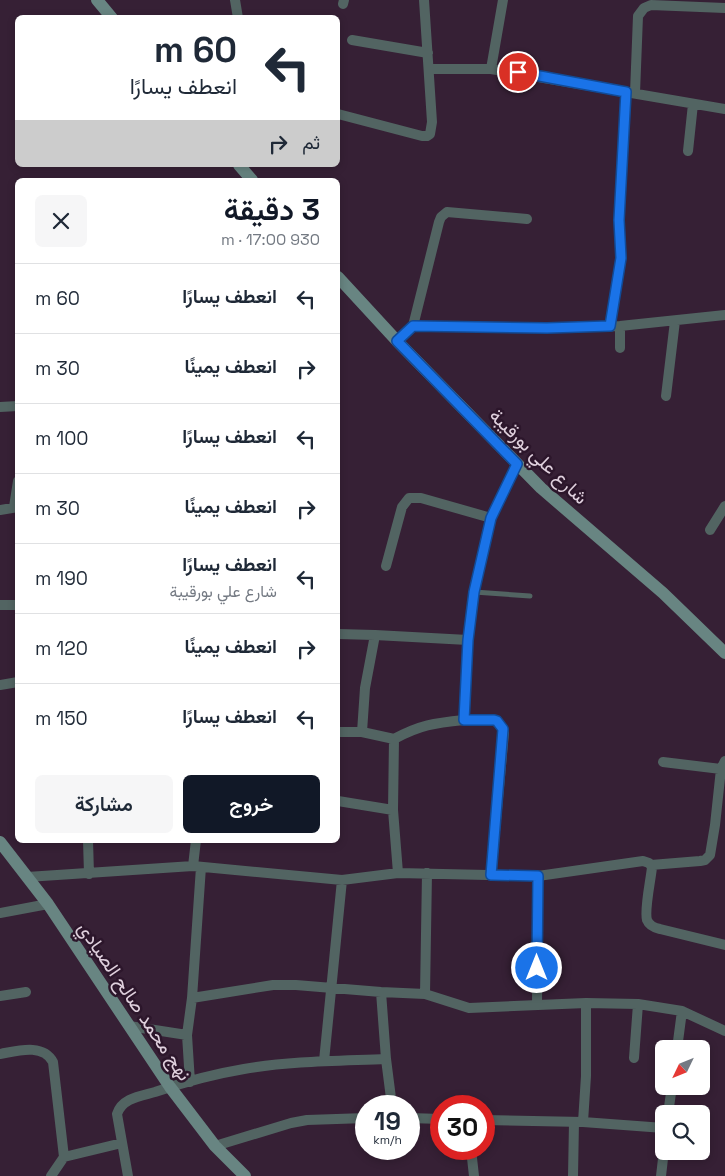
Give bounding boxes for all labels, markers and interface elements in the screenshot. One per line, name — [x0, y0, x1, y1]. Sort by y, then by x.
text: 60 m — [154, 28, 237, 72]
icon: left — [255, 35, 320, 100]
pin — [497, 51, 539, 93]
icon: arrive — [504, 58, 532, 86]
text: انعطف يسارًا — [130, 72, 237, 100]
icon: right — [264, 130, 292, 158]
text: ثم — [302, 130, 320, 155]
text: 3 دقيقة — [224, 190, 320, 229]
button: close — [35, 195, 87, 247]
text: 930 m · 17:00 — [221, 229, 320, 250]
text: انعطف يسارًا — [182, 284, 277, 309]
icon: left — [292, 285, 320, 313]
text: 60 m — [35, 286, 80, 311]
text: انعطف يمينًا — [185, 354, 277, 379]
icon: right — [292, 355, 320, 383]
text: 30 m — [35, 356, 80, 381]
street label: شارع علي بورقيبة — [482, 403, 593, 512]
text: انعطف يسارًا — [182, 424, 277, 449]
icon: left — [292, 425, 320, 453]
text: 100 m — [35, 426, 89, 451]
text: انعطف يمينًا — [185, 494, 277, 519]
icon: right — [292, 495, 320, 523]
text: 30 m — [35, 496, 80, 521]
text: انعطف يسارًا — [182, 552, 277, 577]
icon: left — [292, 565, 320, 593]
text: 190 m — [35, 566, 88, 591]
text: شارع علي بورقيبة — [170, 581, 277, 602]
text: انعطف يمينًا — [185, 634, 277, 659]
icon: right — [292, 635, 320, 663]
text: 120 m — [35, 636, 88, 661]
text: انعطف يسارًا — [182, 704, 277, 729]
icon: left — [292, 705, 320, 733]
text: 150 m — [35, 706, 88, 731]
button: مشاركة — [35, 775, 173, 833]
button: خروج — [183, 775, 320, 833]
street label: نهج محمد صالح الصيادي — [70, 917, 197, 1087]
position arrow — [510, 941, 562, 993]
north arrow — [655, 1040, 710, 1095]
map controls — [655, 1040, 710, 1160]
speed limit sign: 30 — [430, 1095, 495, 1160]
text: 19 — [374, 1105, 401, 1137]
button: search — [655, 1105, 710, 1160]
text: km/h — [373, 1132, 402, 1148]

